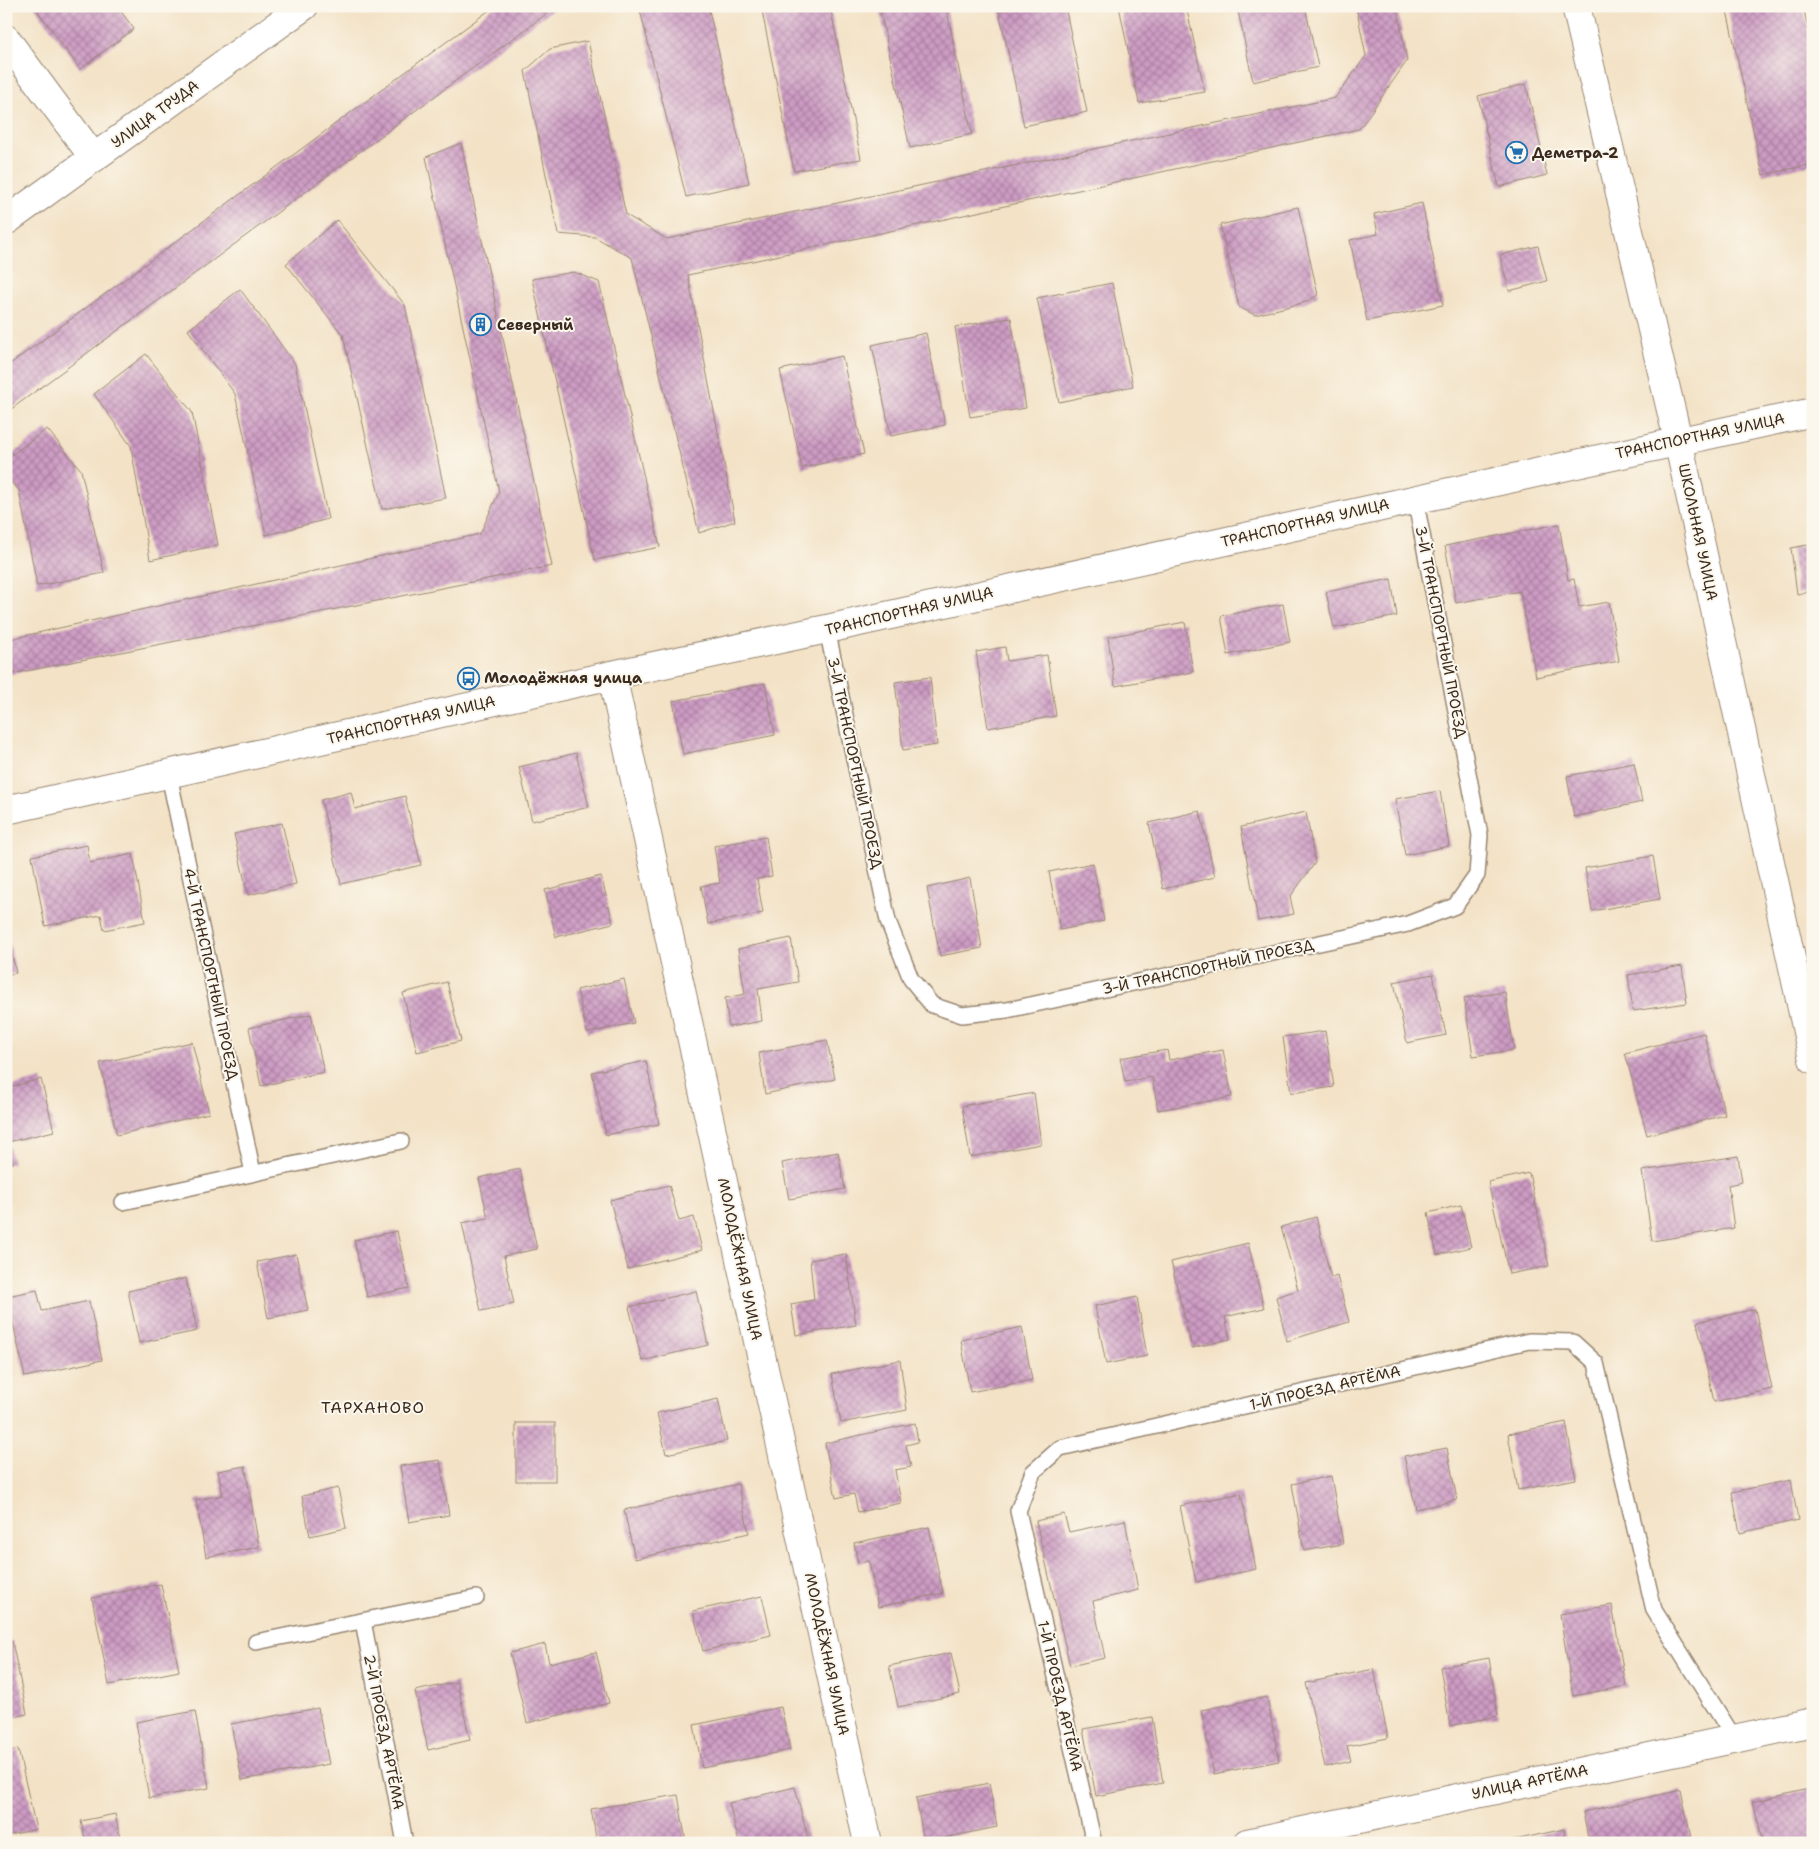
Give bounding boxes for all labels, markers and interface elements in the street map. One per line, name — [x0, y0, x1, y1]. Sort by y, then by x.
street label: УЛИЦА ТРУДА — [107, 75, 203, 153]
supermarket icon: Деметра-2 — [1504, 141, 1528, 165]
place label: Деметра-2 — [1532, 143, 1619, 163]
building icon: Северный — [469, 313, 493, 337]
place label: Северный — [497, 315, 574, 335]
street label: ТРАНСПОРТНАЯ УЛИЦА — [1614, 408, 1786, 464]
street label: ШКОЛЬНАЯ УЛИЦА — [1674, 462, 1722, 603]
street label: ТРАНСПОРТНАЯ УЛИЦА — [1219, 494, 1391, 552]
street label: 3-Й ТРАНСПОРТНЫЙ ПРОЕЗД — [1411, 524, 1473, 741]
street label: ТРАНСПОРТНАЯ УЛИЦА — [823, 582, 995, 640]
street label: 3-Й ТРАНСПОРТНЫЙ ПРОЕЗД — [823, 655, 888, 871]
bus stop icon: Молодёжная улица — [456, 666, 480, 690]
place label: Молодёжная улица — [484, 668, 643, 688]
street label: ТРАНСПОРТНАЯ УЛИЦА — [325, 691, 497, 749]
street label: 4-Й ТРАНСПОРТНЫЙ ПРОЕЗД — [179, 866, 244, 1082]
street label: 3-Й ТРАНСПОРТНЫЙ ПРОЕЗД — [1100, 934, 1316, 999]
street label: МОЛОДЁЖНАЯ УЛИЦА — [713, 1176, 767, 1342]
street label: 1-Й ПРОЕЗД АРТЁМА — [1247, 1360, 1402, 1415]
district label: ТАРХАНОВО — [321, 1397, 425, 1418]
street label: МОЛОДЁЖНАЯ УЛИЦА — [800, 1571, 854, 1737]
street label: 1-Й ПРОЕЗД АРТЁМА — [1033, 1618, 1088, 1773]
street label: 2-Й ПРОЕЗД АРТЁМА — [359, 1652, 410, 1811]
street label: УЛИЦА АРТЁМА — [1470, 1760, 1590, 1804]

